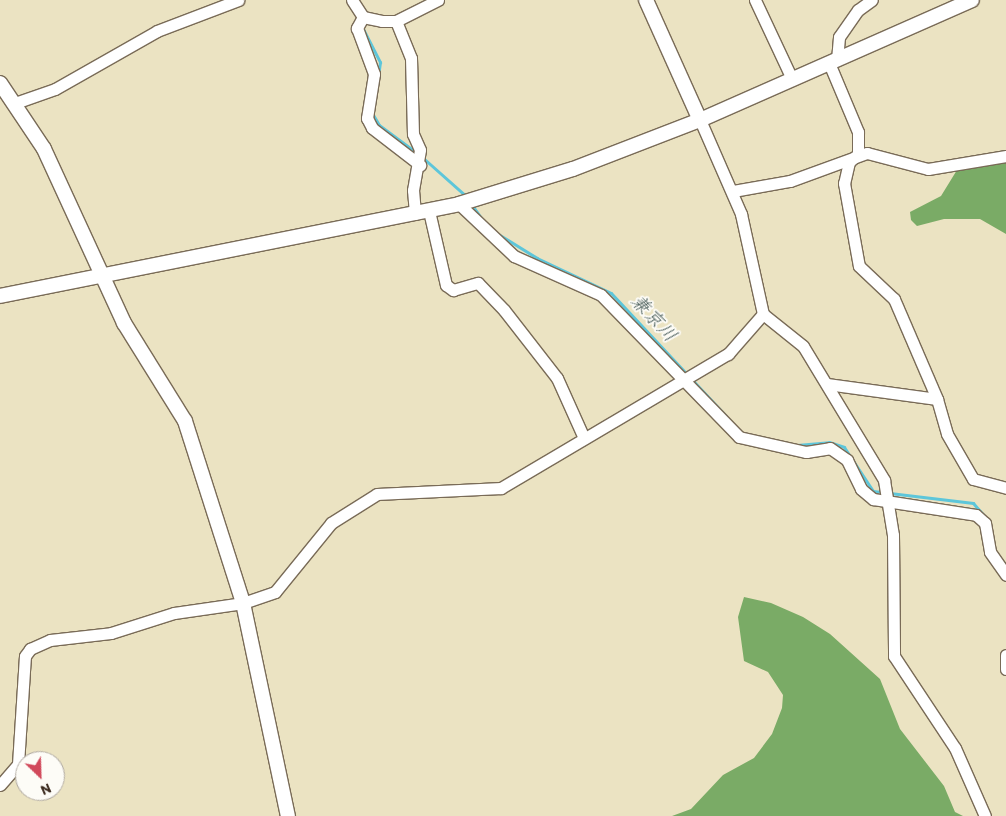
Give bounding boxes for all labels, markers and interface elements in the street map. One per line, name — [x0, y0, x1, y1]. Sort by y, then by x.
water label: 兼京川 — [626, 289, 682, 347]
north arrow — [15, 751, 65, 801]
text: N — [38, 780, 54, 799]

